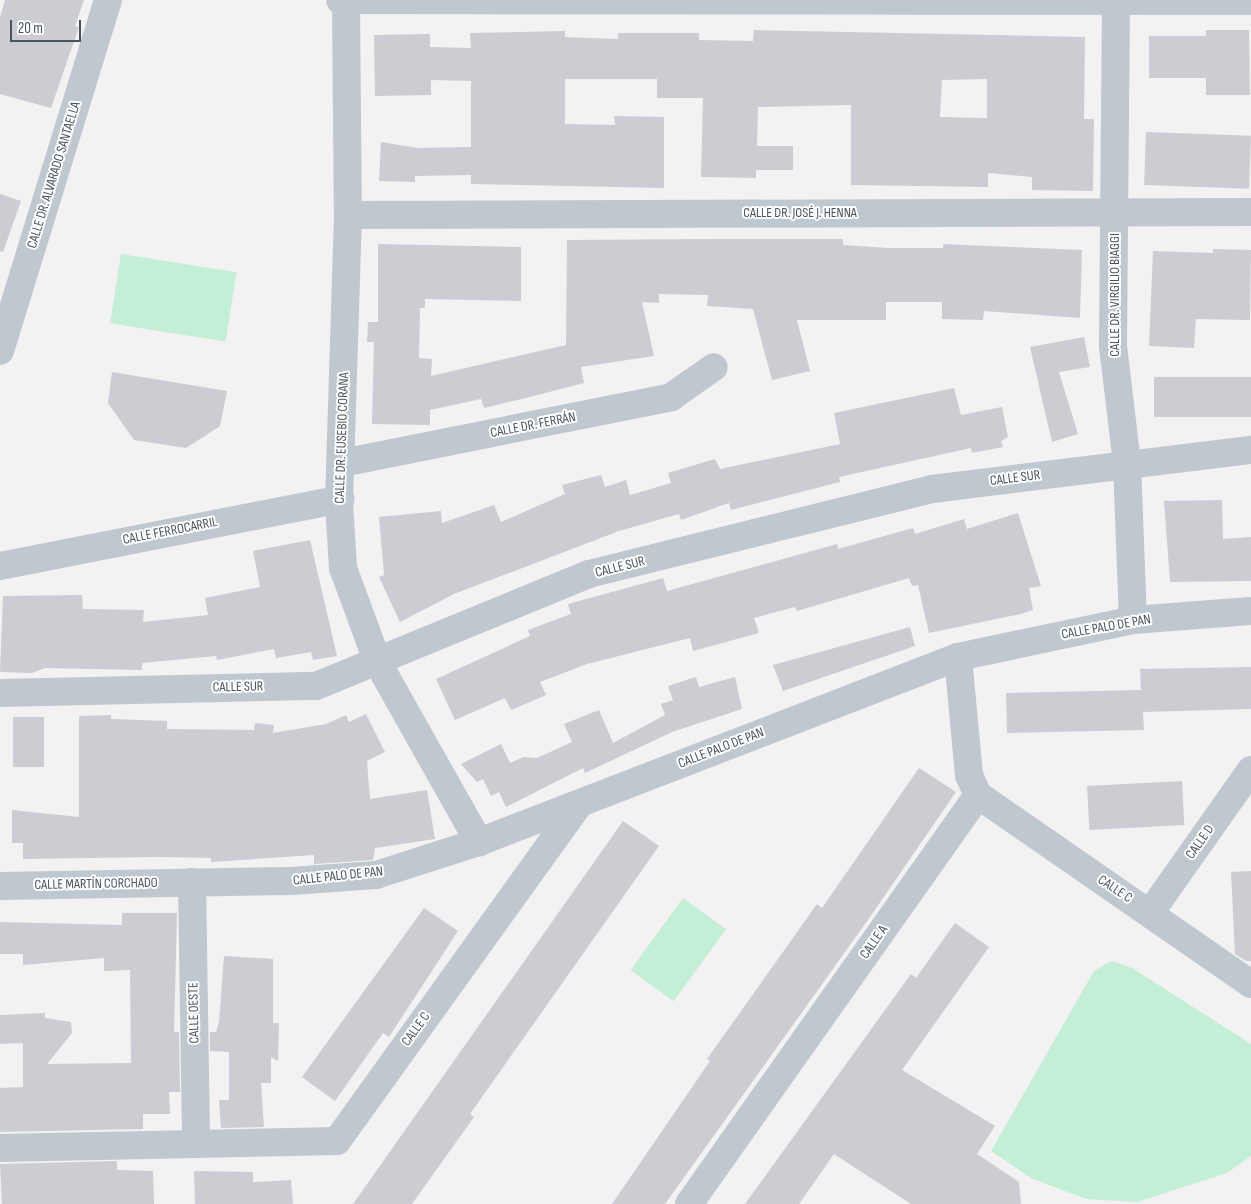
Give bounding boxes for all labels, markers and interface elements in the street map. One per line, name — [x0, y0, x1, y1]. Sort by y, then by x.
scale bar — [12, 10, 84, 42]
text: 20 m — [18, 19, 43, 38]
street label: CALLE DR. ALVARADO SANTAELLA — [24, 100, 84, 250]
street label: CALLE DR. JOSÉ J. HENNA — [743, 205, 857, 221]
street label: CALLE DR. VIRGILIO BIAGGI — [1107, 233, 1123, 357]
street label: CALLE DR. EUSEBIO CORANA — [331, 372, 353, 504]
street label: CALLE DR. FERRÁN — [489, 408, 577, 442]
street label: CALLE SUR — [989, 467, 1041, 489]
street label: CALLE FERROCARRIL — [121, 514, 219, 548]
street label: CALLE SUR — [593, 553, 647, 581]
street label: CALLE PALO DE PAN — [1060, 611, 1152, 643]
street label: CALLE SUR — [213, 678, 263, 696]
street label: CALLE PALO DE PAN — [676, 724, 766, 772]
street label: CALLE D — [1182, 822, 1218, 862]
street label: CALLE PALO DE PAN — [292, 863, 384, 889]
street label: CALLE C — [1095, 871, 1135, 907]
street label: CALLE MARTÍN CORCHADO — [34, 875, 158, 893]
street label: CALLE A — [856, 922, 892, 962]
street label: CALLE OESTE — [185, 982, 203, 1044]
street label: CALLE C — [398, 1009, 434, 1049]

